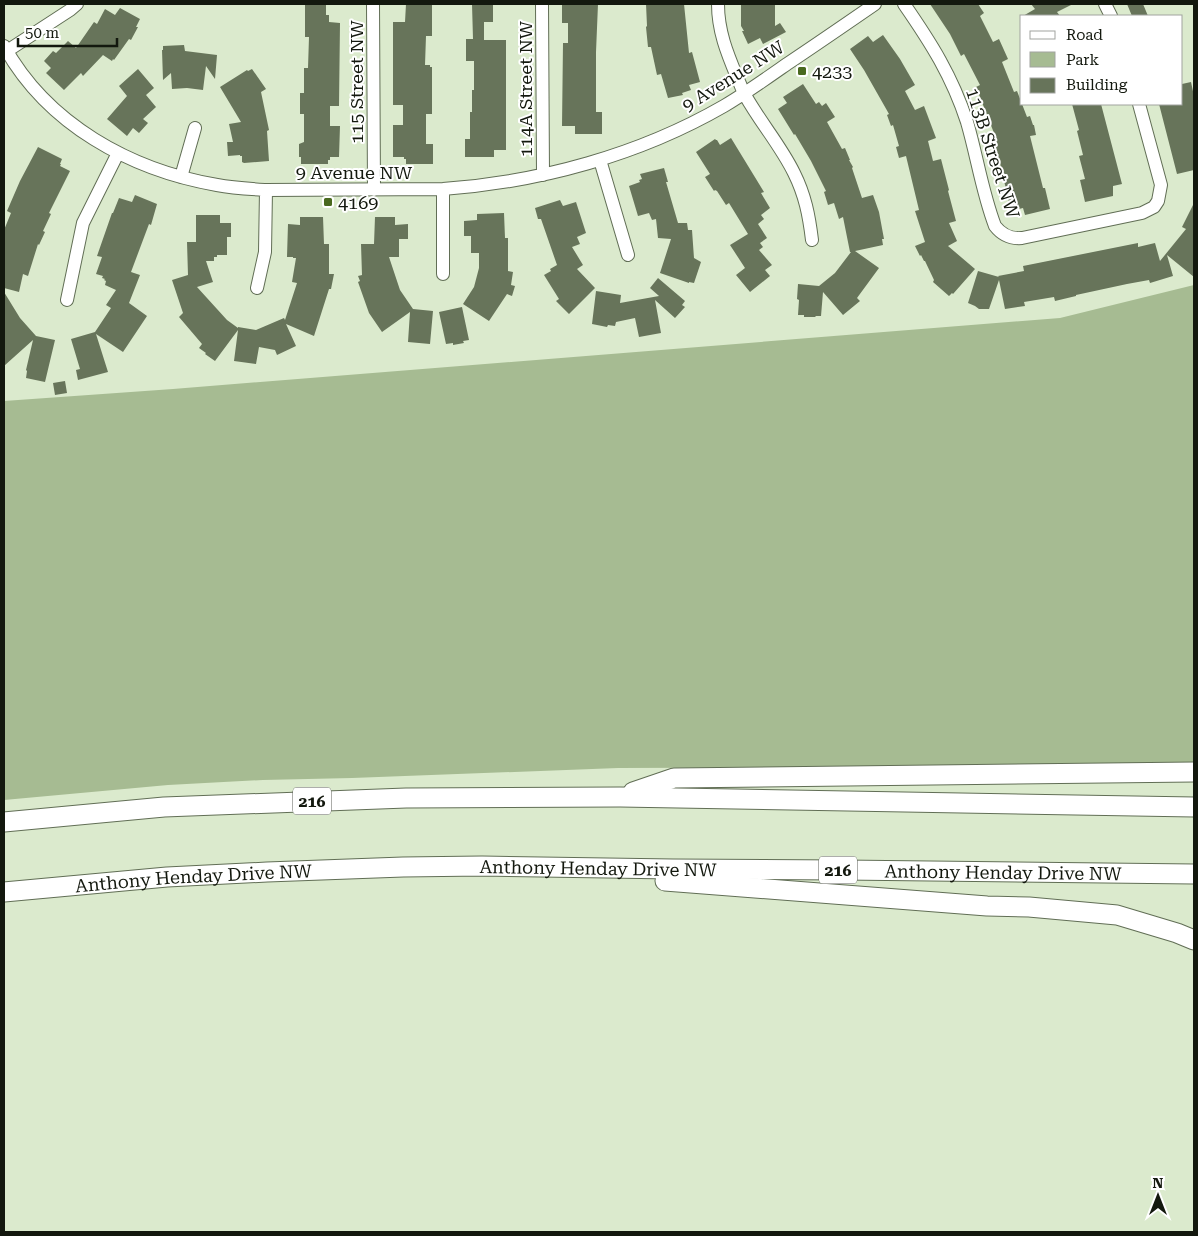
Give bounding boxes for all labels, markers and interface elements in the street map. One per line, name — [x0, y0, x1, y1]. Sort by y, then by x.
scale bar — [18, 15, 116, 47]
legend — [1020, 15, 1183, 105]
street label: 115 Street NW — [346, 19, 367, 144]
street label: 114A Street NW — [515, 20, 536, 157]
text: 50 m — [25, 24, 60, 42]
text: Road — [1066, 26, 1103, 44]
street label: 9 Avenue NW — [678, 36, 789, 116]
text: Park — [1066, 51, 1100, 69]
place label: 4233 — [812, 61, 852, 82]
marker: 4233 — [796, 65, 808, 77]
text: Building — [1066, 76, 1128, 94]
street label: 113B Street NW — [962, 85, 1024, 221]
street label: 9 Avenue NW — [296, 162, 413, 183]
place label: 4169 — [338, 192, 378, 213]
marker: 4169 — [322, 196, 334, 208]
road number: 216 — [293, 788, 331, 814]
street label: Anthony Henday Drive NW — [479, 855, 717, 880]
road number: 216 — [819, 856, 857, 884]
street label: Anthony Henday Drive NW — [74, 860, 313, 896]
street label: Anthony Henday Drive NW — [884, 860, 1122, 884]
north arrow — [1133, 1171, 1183, 1221]
text: N — [1153, 1175, 1164, 1191]

